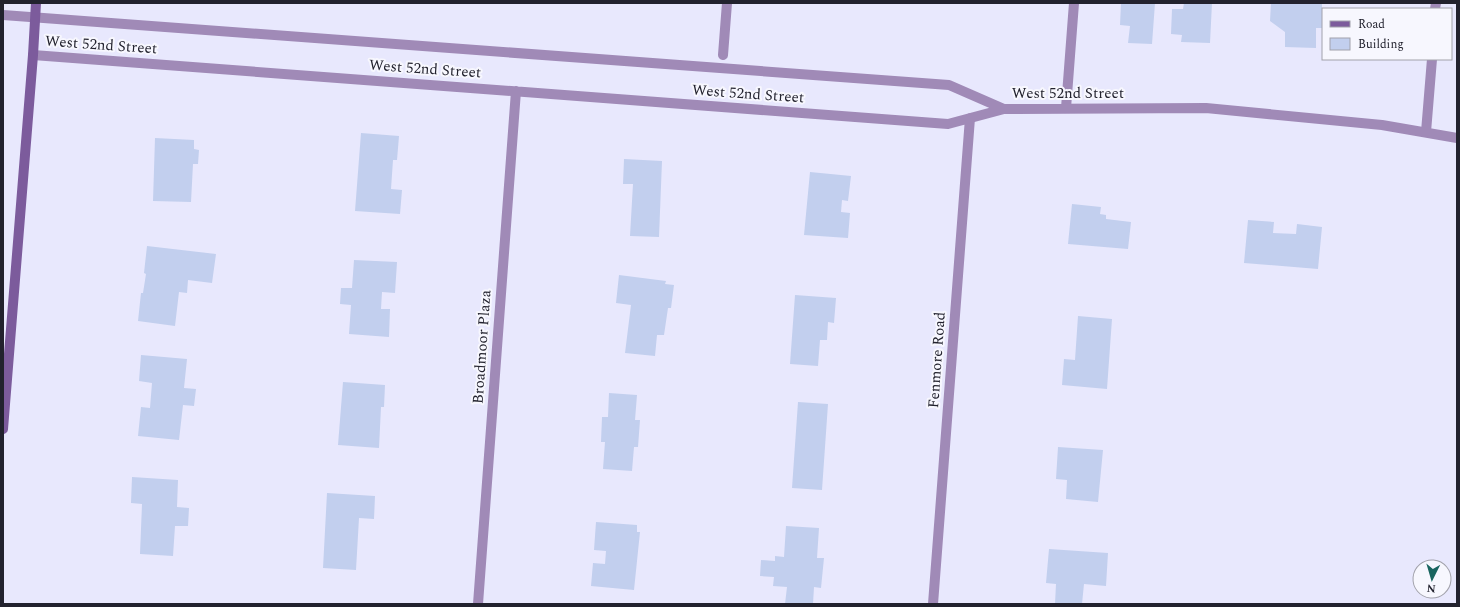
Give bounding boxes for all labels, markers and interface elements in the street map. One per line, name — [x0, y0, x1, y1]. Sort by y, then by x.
legend — [1322, 8, 1452, 60]
text: Road — [1358, 15, 1385, 34]
street label: West 52nd Street — [44, 30, 158, 60]
text: Building — [1358, 35, 1404, 54]
street label: West 52nd Street — [368, 54, 482, 84]
street label: West 52nd Street — [691, 79, 805, 109]
street label: West 52nd Street — [1012, 82, 1124, 105]
street label: Broadmoor Plaza — [467, 289, 498, 405]
street label: Fenmore Road — [922, 311, 952, 409]
north arrow — [1412, 559, 1452, 599]
text: N — [1426, 580, 1436, 597]

